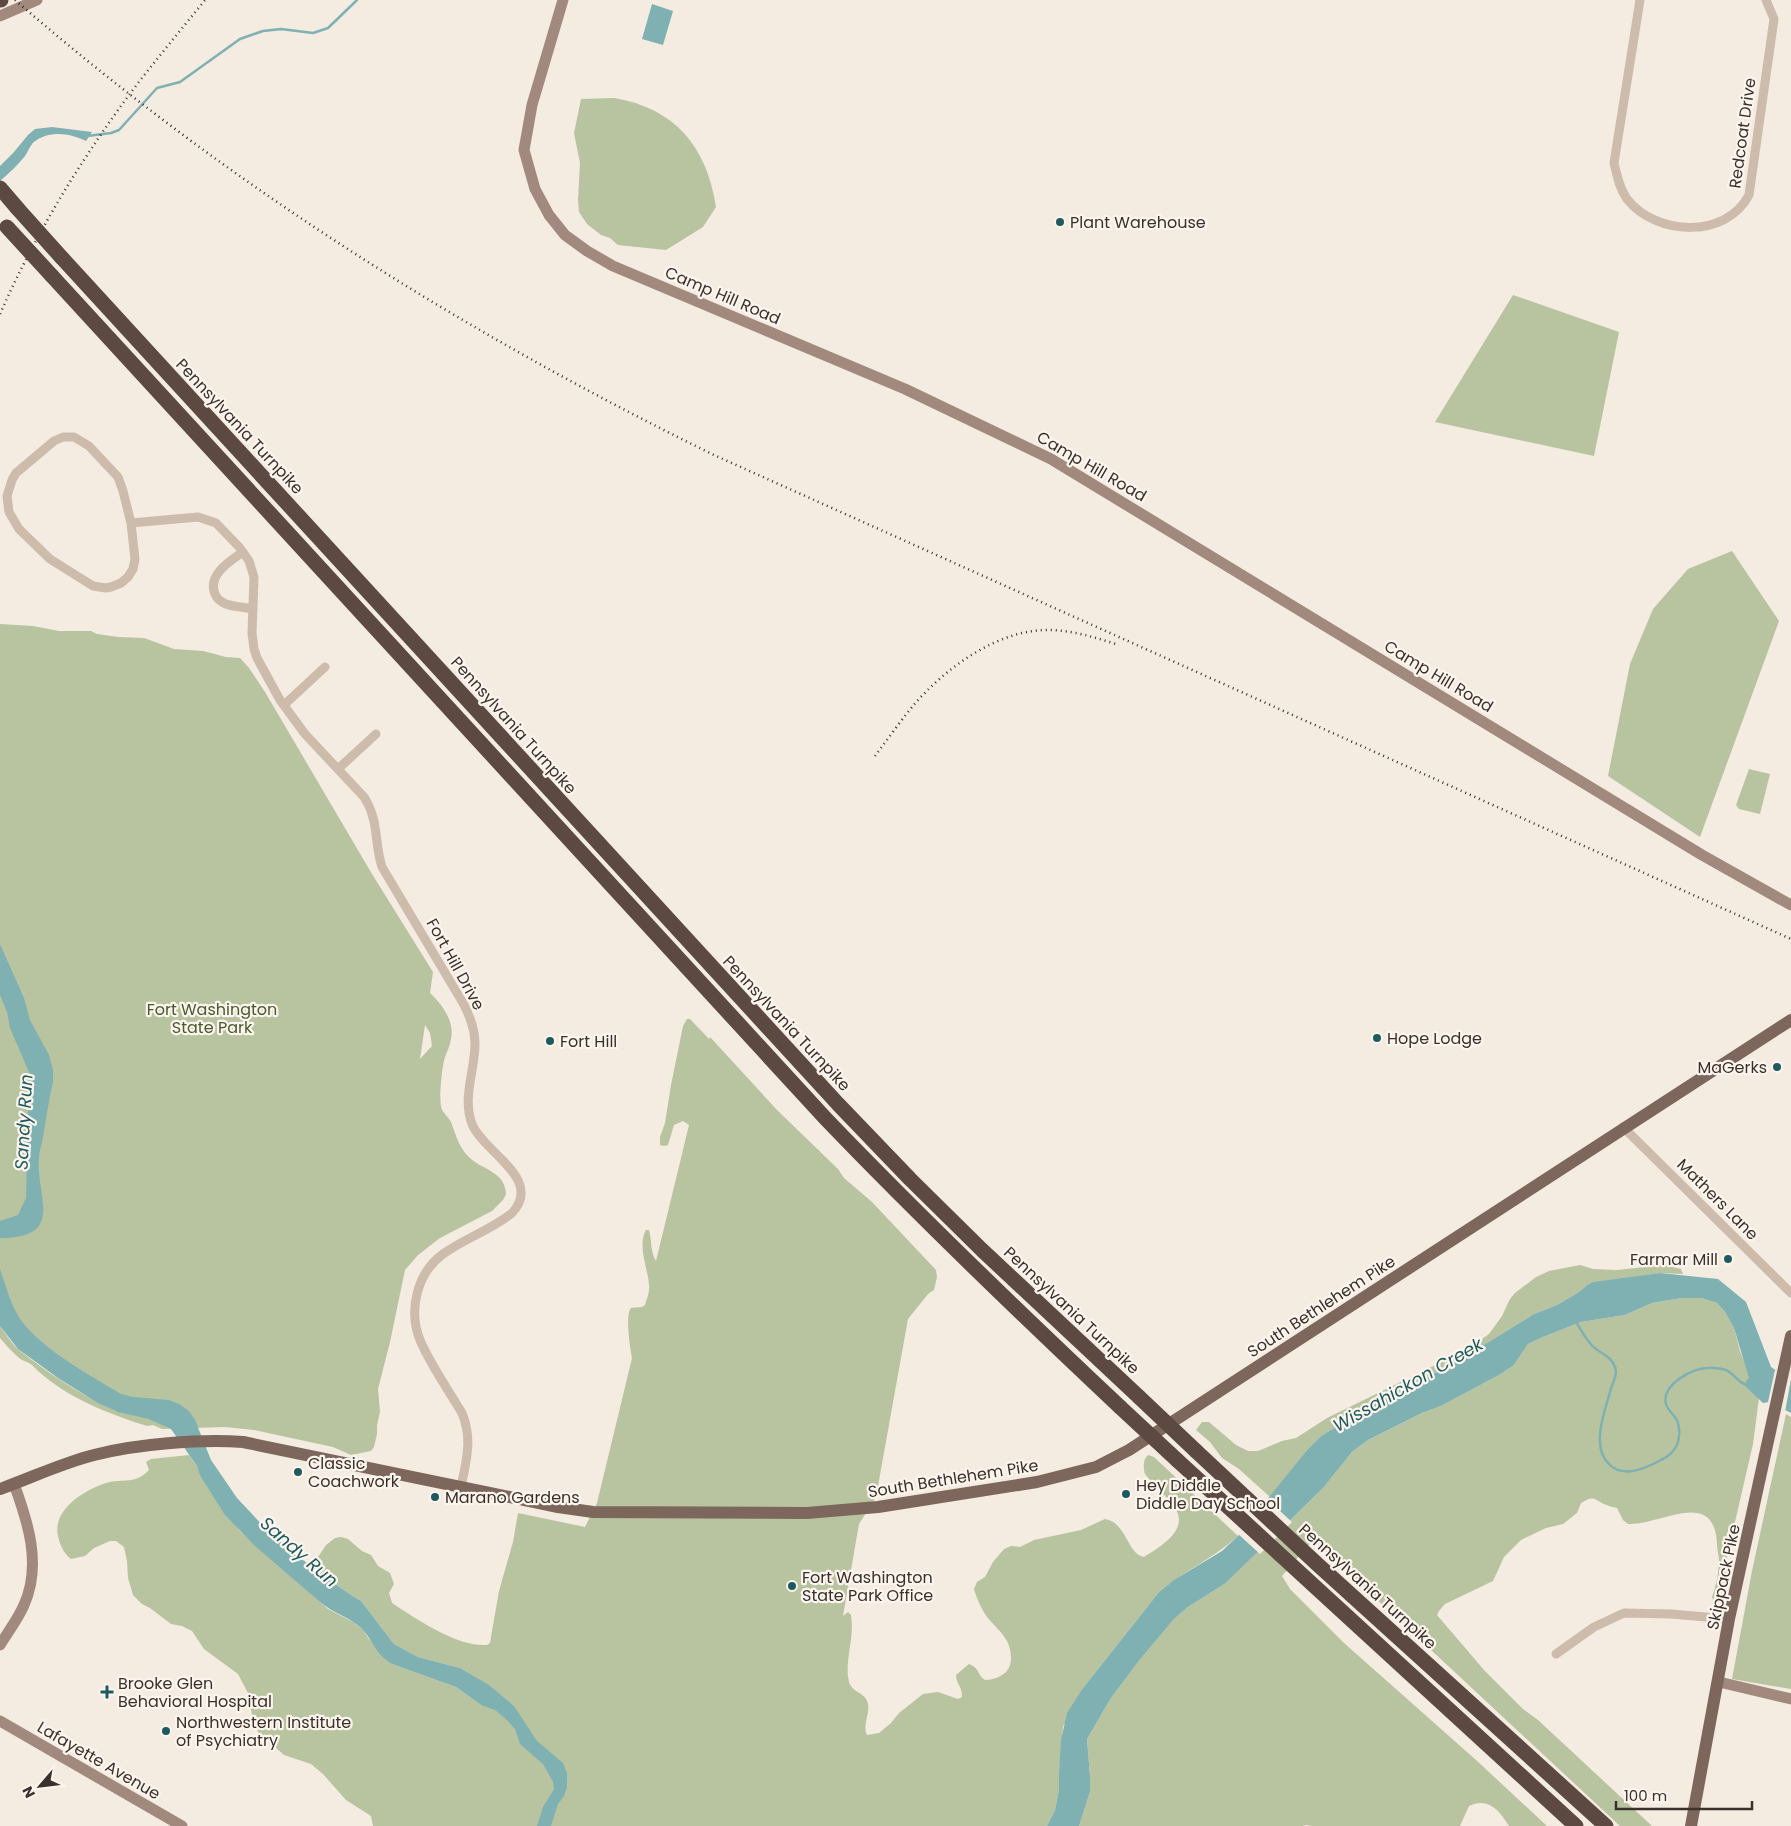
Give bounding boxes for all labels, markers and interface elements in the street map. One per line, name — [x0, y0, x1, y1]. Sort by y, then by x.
street label: Redcoat Drive — [1723, 76, 1762, 190]
place label: Plant Warehouse — [1070, 211, 1206, 234]
marker: Plant Warehouse — [1054, 216, 1066, 228]
street label: Camp Hill Road — [661, 261, 784, 330]
street label: Pennsylvania Turnpike — [171, 353, 309, 499]
street label: Camp Hill Road — [1033, 426, 1151, 507]
street label: Camp Hill Road — [1380, 635, 1498, 718]
street label: Pennsylvania Turnpike — [446, 651, 582, 799]
street label: Fort Hill Drive — [421, 914, 490, 1014]
street label: Pennsylvania Turnpike — [718, 950, 856, 1096]
park label: Fort Washington State Park — [147, 998, 277, 1039]
place label: Hope Lodge — [1387, 1027, 1482, 1050]
place label: Fort Hill — [560, 1030, 617, 1053]
marker: Hope Lodge — [1371, 1032, 1383, 1044]
marker: Fort Hill — [544, 1035, 556, 1047]
place label: MaGerks — [1697, 1056, 1767, 1079]
marker: MaGerks — [1771, 1061, 1783, 1073]
water label: Sandy Run — [9, 1073, 38, 1170]
street label: Mathers Lane — [1672, 1153, 1764, 1245]
street label: Pennsylvania Turnpike — [999, 1241, 1145, 1380]
place label: Farmar Mill — [1630, 1248, 1718, 1271]
street label: South Bethlehem Pike — [1243, 1250, 1400, 1363]
marker: Farmar Mill — [1722, 1253, 1734, 1265]
water label: Wissahickon Creek — [1328, 1331, 1488, 1438]
place label: Classic Coachwork — [308, 1452, 400, 1493]
street label: South Bethlehem Pike — [866, 1454, 1040, 1503]
marker: Classic Coachwork — [292, 1466, 304, 1478]
place label: Hey Diddle Diddle Day School — [1136, 1474, 1280, 1515]
place label: Marano Gardens — [445, 1486, 580, 1509]
marker: Hey Diddle Diddle Day School — [1120, 1488, 1132, 1500]
marker: Marano Gardens — [429, 1491, 441, 1503]
water label: Sandy Run — [255, 1511, 344, 1592]
street label: Pennsylvania Turnpike — [1294, 1518, 1442, 1655]
street label: Skippack Pike — [1701, 1522, 1746, 1632]
place label: Fort Washington State Park Office — [802, 1566, 933, 1607]
marker: Fort Washington State Park Office — [786, 1580, 798, 1592]
place label: Brooke Glen Behavioral Hospital — [118, 1672, 272, 1713]
marker: Brooke Glen Behavioral Hospital — [100, 1685, 114, 1699]
place label: Northwestern Institute of Psychiatry — [176, 1711, 351, 1752]
street label: Lafayette Avenue — [33, 1716, 165, 1805]
marker: Northwestern Institute of Psychiatry — [160, 1725, 172, 1737]
north arrow — [15, 1761, 65, 1811]
scale bar — [1616, 1778, 1752, 1810]
text: N — [17, 1783, 40, 1801]
text: 100 m — [1624, 1785, 1667, 1806]

